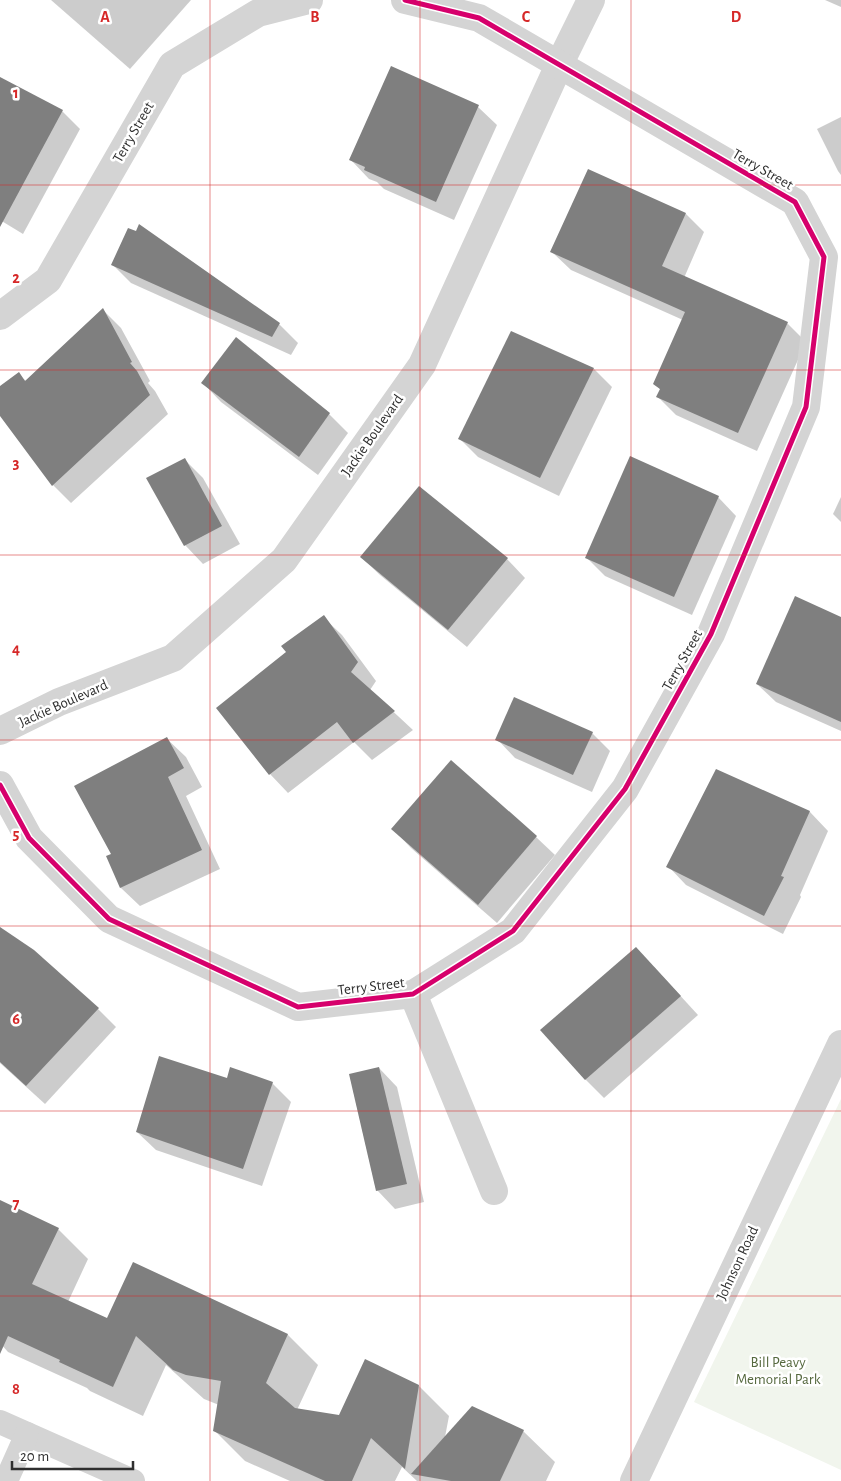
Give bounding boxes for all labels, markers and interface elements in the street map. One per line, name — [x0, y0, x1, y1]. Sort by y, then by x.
text: A — [100, 9, 110, 25]
text: B — [310, 9, 320, 25]
text: C — [522, 9, 531, 25]
text: D — [731, 9, 742, 25]
text: 1 — [13, 85, 19, 101]
street label: Terry Street — [110, 99, 157, 165]
street label: Terry Street — [730, 146, 796, 193]
text: 2 — [12, 270, 20, 286]
street label: Jackie Boulevard — [339, 392, 406, 479]
text: 3 — [13, 455, 20, 471]
street label: Terry Street — [660, 627, 705, 693]
text: 4 — [12, 641, 20, 657]
street label: Jackie Boulevard — [16, 677, 110, 730]
text: 5 — [13, 826, 20, 842]
street label: Terry Street — [337, 975, 406, 998]
text: 6 — [12, 1011, 20, 1027]
text: 7 — [13, 1196, 20, 1212]
street label: Johnson Road — [714, 1224, 761, 1303]
park label: Bill Peavy Memorial Park — [735, 1355, 821, 1387]
text: 8 — [12, 1381, 20, 1397]
scale bar — [12, 1438, 134, 1470]
text: 20 m — [20, 1449, 49, 1464]

